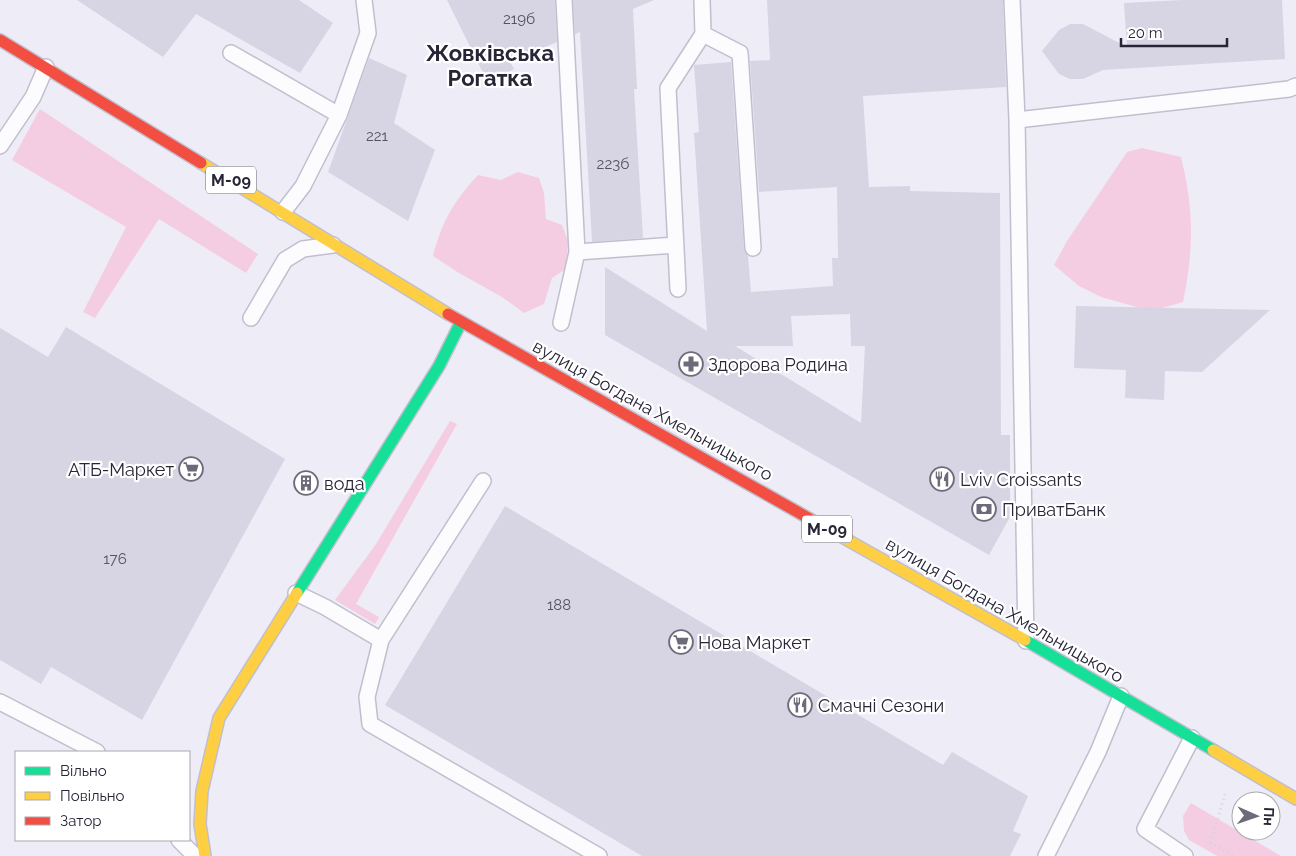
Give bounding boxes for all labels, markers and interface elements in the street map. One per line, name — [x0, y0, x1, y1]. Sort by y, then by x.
house number: 219б — [503, 10, 535, 28]
scale bar — [1121, 15, 1227, 47]
text: 20 m — [1128, 24, 1163, 42]
district label: Жовківська Рогатка — [426, 40, 554, 91]
house number: 221 — [366, 127, 389, 145]
house number: 223б — [597, 155, 629, 173]
road number: М-09 — [206, 166, 256, 194]
street label: вулиця Богдана Хмельницького — [529, 335, 777, 485]
pharmacy icon: Здорова Родина — [678, 351, 704, 377]
place label: Здорова Родина — [708, 354, 848, 375]
supermarket icon: АТБ-Маркет — [178, 456, 204, 482]
place label: АТБ-Маркет — [68, 459, 174, 480]
restaurant icon: Lviv Croissants — [929, 466, 955, 492]
place label: Lviv Croissants — [960, 469, 1082, 490]
building icon: вода — [293, 470, 319, 496]
place label: вода — [324, 473, 365, 494]
bank icon: ПриватБанк — [971, 496, 997, 522]
place label: ПриватБанк — [1002, 499, 1106, 520]
road number: М-09 — [802, 516, 852, 542]
street label: вулиця Богдана Хмельницького — [882, 533, 1128, 687]
house number: 176 — [103, 550, 127, 568]
house number: 188 — [547, 596, 571, 614]
supermarket icon: Нова Маркет — [668, 629, 694, 655]
place label: Нова Маркет — [698, 632, 811, 653]
restaurant icon: Смачні Сезони — [787, 692, 813, 718]
place label: Смачні Сезони — [818, 695, 944, 716]
legend — [15, 751, 190, 841]
text: Вільно — [60, 762, 107, 780]
text: Повільно — [60, 787, 125, 805]
north arrow — [1231, 791, 1281, 841]
text: Пн — [1261, 807, 1277, 826]
text: Затор — [60, 812, 102, 830]

